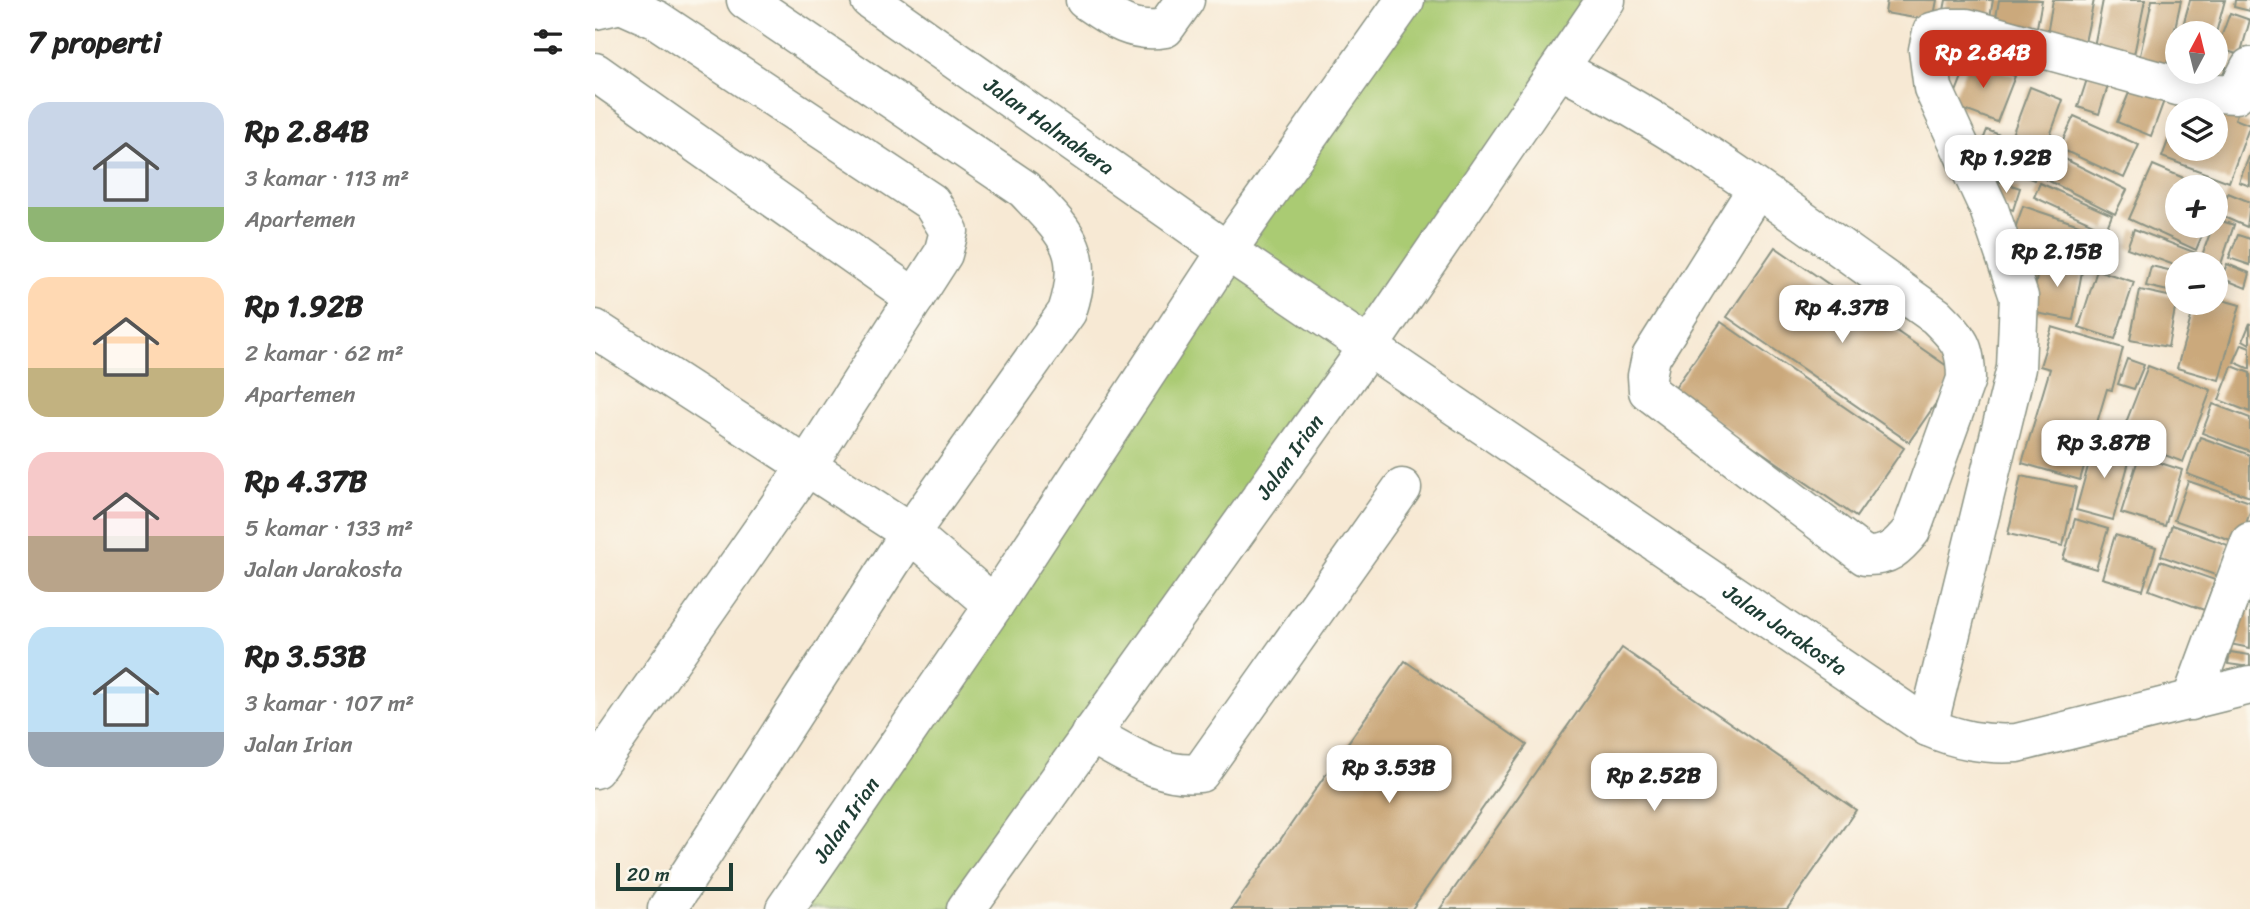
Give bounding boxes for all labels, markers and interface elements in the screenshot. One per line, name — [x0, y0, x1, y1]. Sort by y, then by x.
text: 7 properti — [28, 15, 161, 69]
north arrow — [2165, 21, 2228, 84]
map controls — [2165, 21, 2228, 315]
icon: filters — [529, 23, 567, 61]
pin: Rp 2.84B — [1911, 31, 2055, 90]
text: Rp 2.84B — [1935, 32, 2031, 73]
street label: Jalan Halmahera — [975, 66, 1123, 186]
button: layers — [2165, 98, 2228, 161]
text: Rp 2.84B — [245, 104, 369, 158]
icon: home — [84, 130, 168, 214]
pin: Rp 1.92B — [1934, 136, 2078, 195]
text: Rp 1.92B — [1961, 137, 2051, 178]
text: 3 kamar · 113 m² — [245, 158, 409, 199]
button: + — [2165, 175, 2228, 238]
text: Apartemen — [245, 199, 355, 240]
pin: Rp 2.15B — [1985, 230, 2129, 289]
text: Rp 2.15B — [2012, 231, 2102, 272]
button: − — [2165, 252, 2228, 315]
text: Rp 1.92B — [245, 279, 363, 333]
pin: Rp 4.37B — [1770, 286, 1914, 345]
text: Rp 4.37B — [1795, 287, 1889, 328]
icon: home — [84, 305, 168, 389]
text: 2 kamar · 62 m² — [245, 333, 404, 374]
text: Apartemen — [245, 374, 355, 415]
street label: Jalan Irian — [1245, 406, 1334, 509]
pin: Rp 3.87B — [2032, 420, 2176, 480]
text: Rp 3.87B — [2057, 422, 2151, 463]
text: Rp 4.37B — [245, 454, 367, 508]
icon: home — [84, 480, 168, 564]
text: 5 kamar · 133 m² — [245, 508, 413, 549]
text: Jalan Jarakosta — [245, 549, 402, 590]
street label: Jalan Jarakosta — [1714, 573, 1856, 686]
text: Rp 3.53B — [245, 629, 366, 683]
icon: home — [84, 655, 168, 739]
text: 3 kamar · 107 m² — [245, 683, 414, 724]
text: Jalan Irian — [245, 724, 353, 765]
pin: Rp 3.53B — [1317, 746, 1461, 805]
text: Rp 3.53B — [1343, 747, 1435, 788]
pin: Rp 2.52B — [1582, 754, 1726, 813]
text: Rp 2.52B — [1607, 755, 1701, 796]
street label: Jalan Irian — [802, 769, 890, 872]
text: 20 m — [627, 858, 670, 891]
scale bar — [616, 860, 733, 892]

